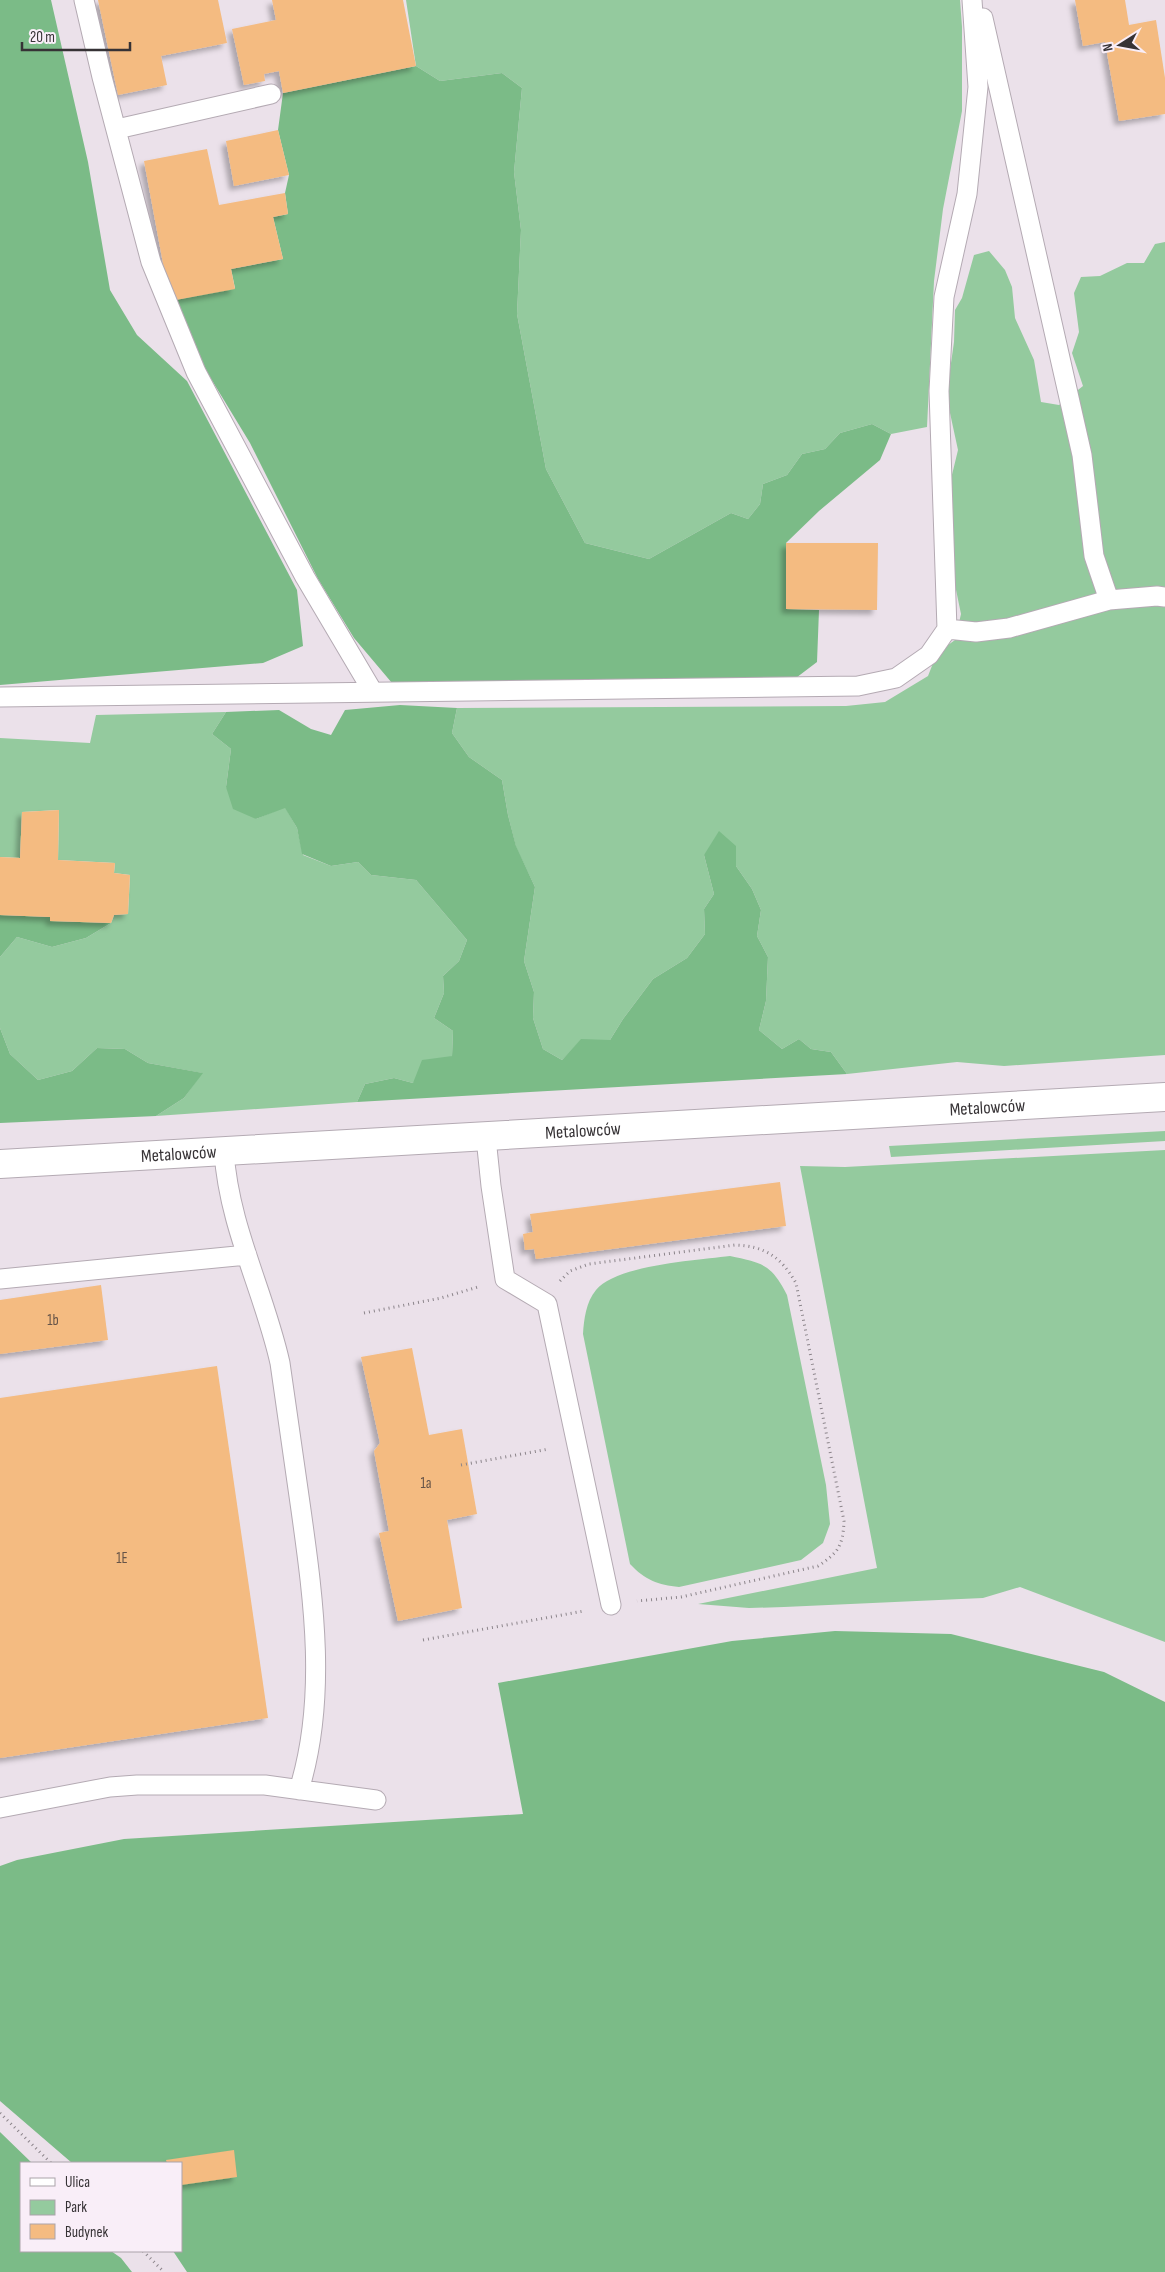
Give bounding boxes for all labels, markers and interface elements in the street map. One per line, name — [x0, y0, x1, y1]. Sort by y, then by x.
scale bar — [22, 20, 130, 52]
north arrow — [1095, 20, 1145, 70]
text: 20 m — [30, 28, 55, 47]
text: N — [1099, 42, 1117, 53]
street label: Metalowców — [949, 1095, 1026, 1120]
street label: Metalowców — [545, 1118, 621, 1144]
street label: Metalowców — [140, 1142, 217, 1167]
house number: 1b — [47, 1311, 59, 1330]
house number: 1a — [420, 1474, 432, 1493]
house number: 1E — [116, 1549, 128, 1568]
legend — [20, 2162, 182, 2252]
text: Ulica — [65, 2173, 90, 2192]
text: Park — [65, 2198, 87, 2217]
text: Budynek — [65, 2223, 108, 2242]

